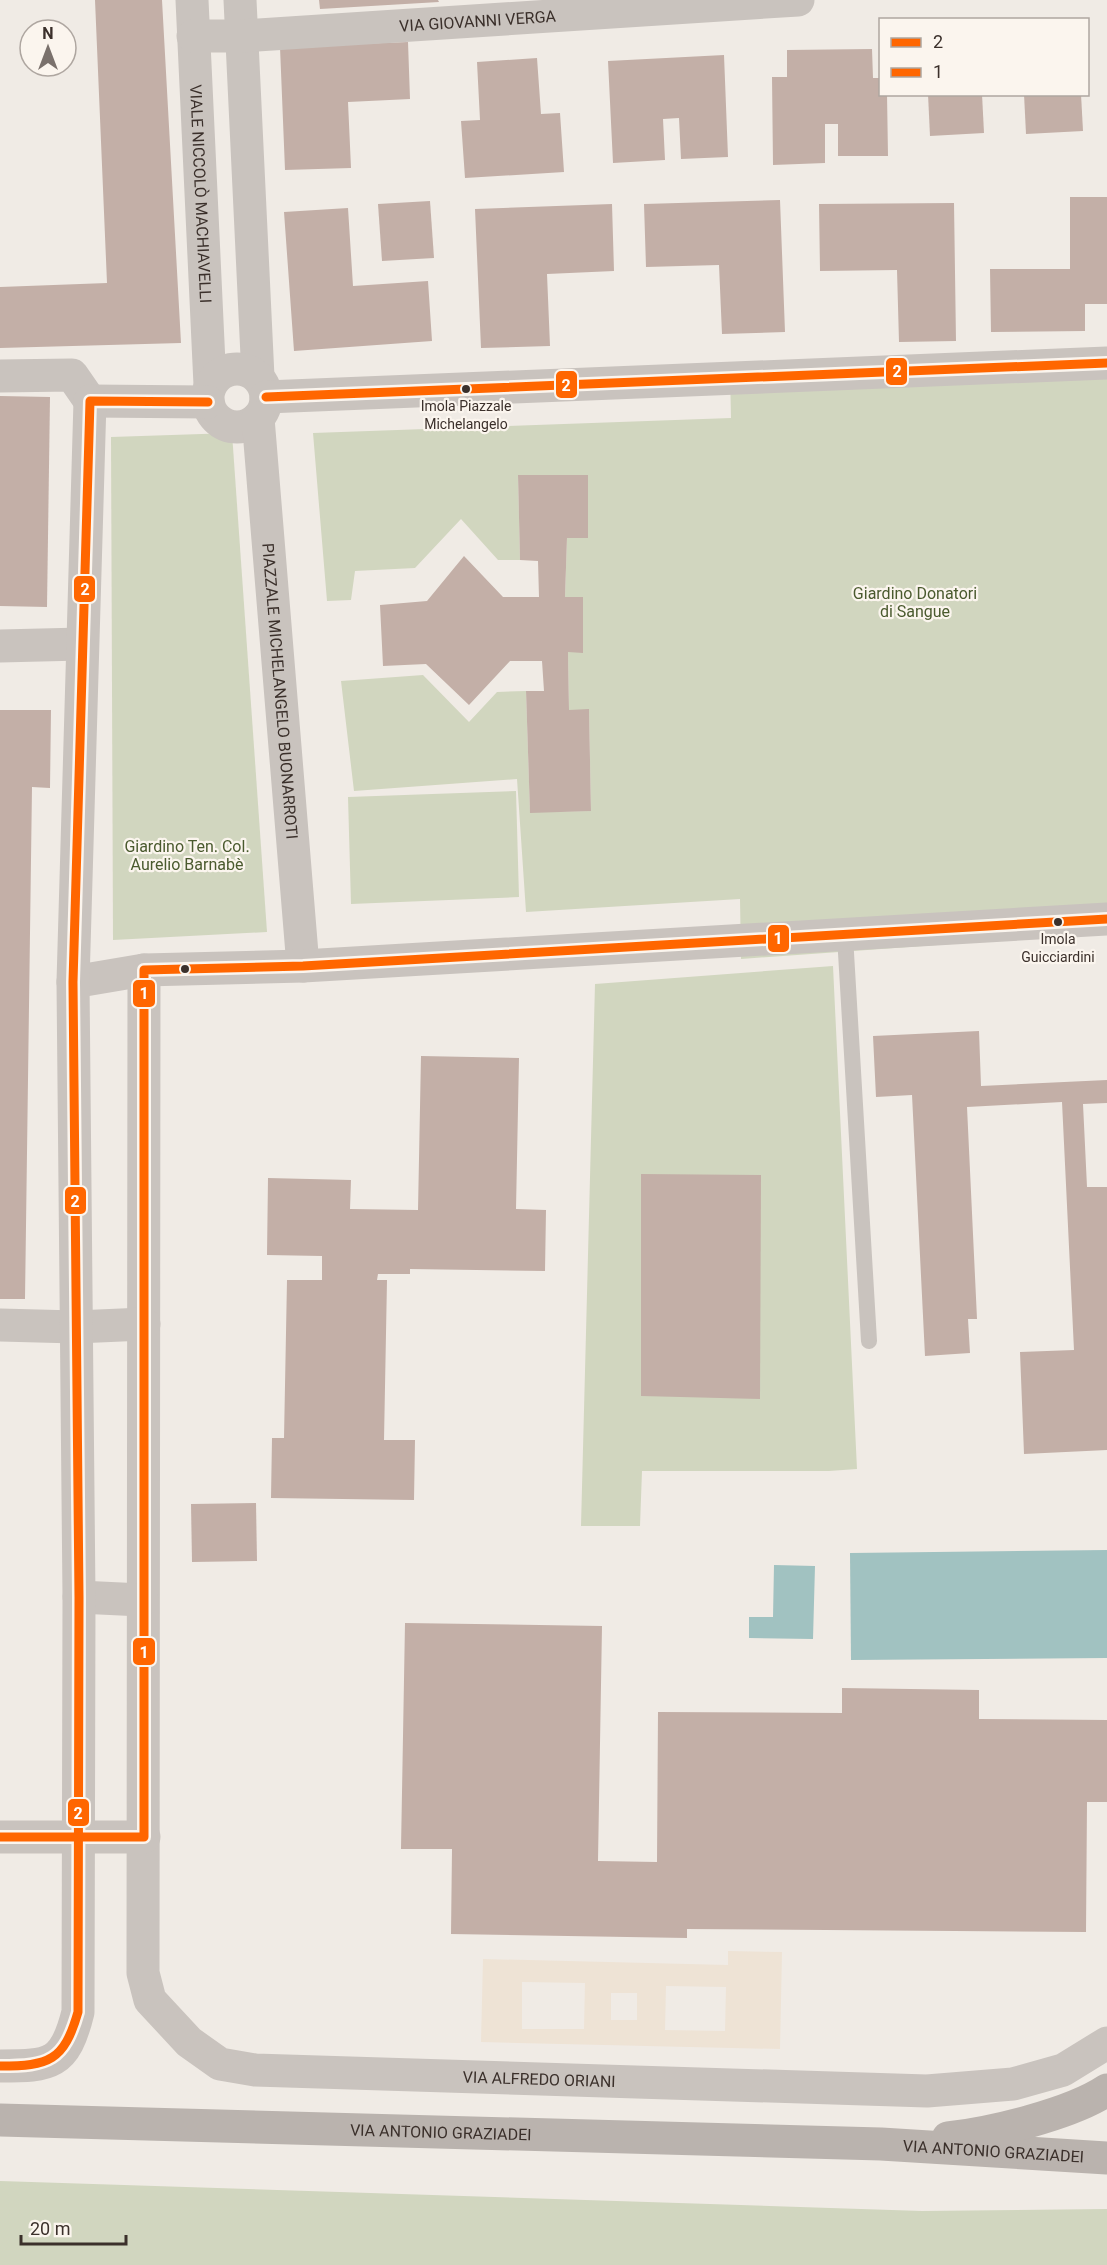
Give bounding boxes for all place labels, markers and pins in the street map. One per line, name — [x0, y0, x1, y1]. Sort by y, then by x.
marker: Imola Piazzale Michelangelo — [460, 383, 472, 395]
place label: Imola Piazzale Michelangelo — [421, 398, 511, 432]
marker: Imola Guicciardini — [1052, 916, 1064, 928]
place label: Imola Guicciardini — [1021, 931, 1095, 965]
unlabelled marker — [179, 963, 191, 975]

